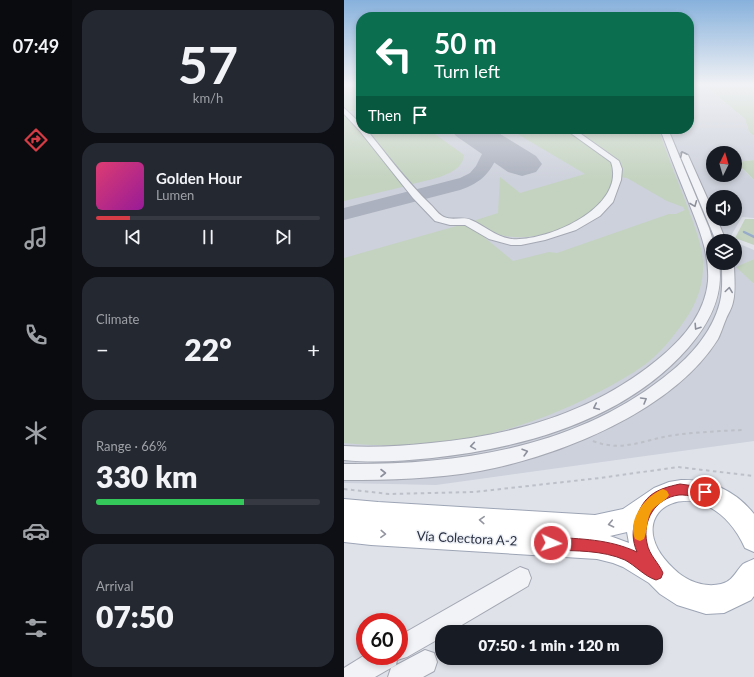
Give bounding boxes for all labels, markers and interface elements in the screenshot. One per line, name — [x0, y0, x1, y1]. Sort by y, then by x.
text: 50 m — [434, 26, 497, 60]
icon: left — [368, 28, 420, 80]
text: 57 — [178, 33, 238, 95]
text: 07:49 — [13, 35, 59, 57]
text: Turn left — [434, 60, 500, 82]
text: km/h — [193, 90, 223, 106]
icon: arrive — [409, 104, 431, 126]
text: Then — [368, 106, 401, 124]
icon: directions — [22, 126, 50, 154]
north arrow — [706, 146, 742, 182]
map controls — [706, 146, 742, 270]
one-way arrow — [680, 151, 688, 158]
text: Golden Hour — [156, 169, 242, 187]
text: Lumen — [156, 187, 194, 203]
button: sound — [706, 190, 742, 226]
one-way arrow — [689, 201, 697, 208]
icon: music — [22, 224, 50, 252]
icon: previous — [122, 226, 144, 248]
icon: pause — [197, 226, 219, 248]
icon: next — [272, 226, 294, 248]
button: layers — [706, 234, 742, 270]
one-way arrow — [724, 287, 733, 293]
text: Climate — [96, 311, 139, 327]
icon: phone — [22, 321, 50, 349]
one-way arrow — [694, 323, 701, 330]
text: 22° — [184, 331, 232, 367]
text: − — [96, 336, 109, 363]
text: + — [307, 336, 320, 363]
one-way arrow — [640, 398, 647, 405]
one-way arrow — [593, 402, 601, 410]
icon: climate — [22, 419, 50, 447]
text: Range · 66% — [96, 438, 167, 454]
one-way arrow — [469, 441, 476, 449]
one-way arrow — [521, 448, 528, 457]
text: 330 km — [96, 458, 197, 494]
one-way arrow — [380, 469, 386, 477]
pin — [688, 475, 722, 509]
icon: arrive — [694, 481, 716, 503]
one-way arrow — [479, 516, 485, 525]
icon: car — [22, 517, 50, 545]
one-way arrow — [608, 520, 614, 528]
position arrow — [530, 522, 572, 564]
street label: Vía Colectora A-2 — [416, 527, 518, 549]
one-way arrow — [380, 529, 386, 538]
text: Arrival — [96, 578, 133, 594]
text: 07:50 — [96, 598, 174, 634]
speed limit sign: 60 — [356, 613, 408, 665]
icon: filters — [22, 614, 50, 642]
text: 07:50 · 1 min · 120 m — [478, 636, 620, 654]

